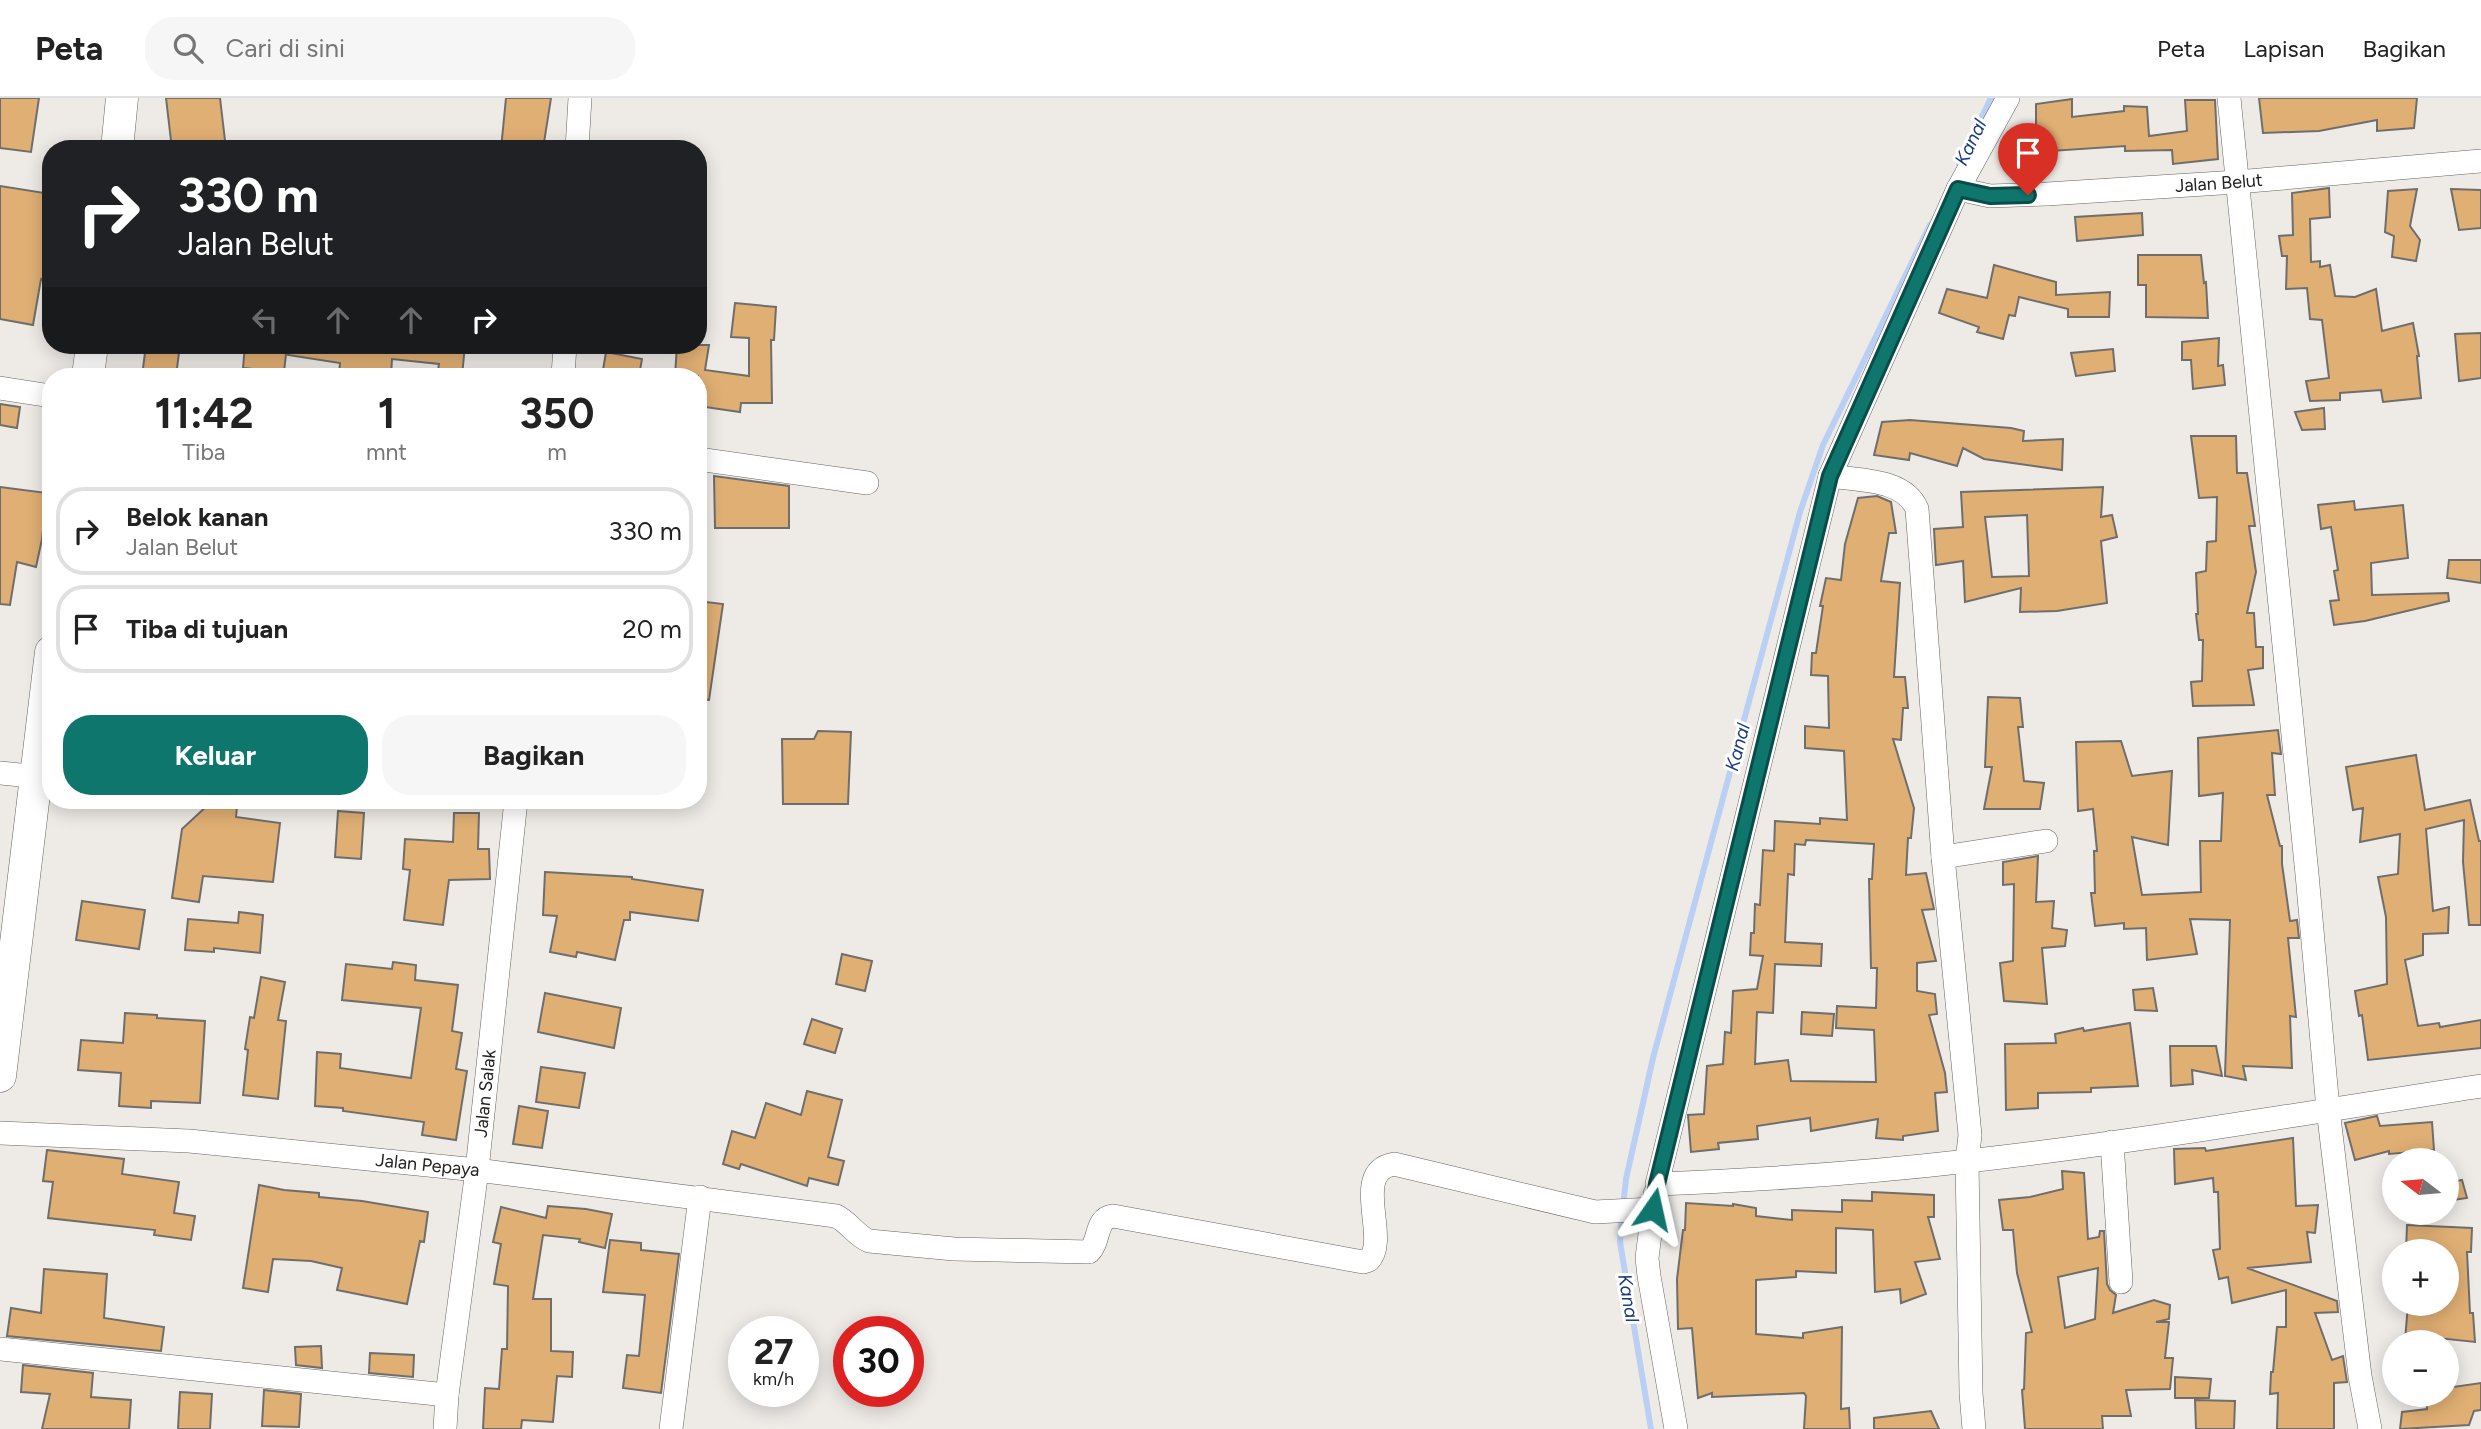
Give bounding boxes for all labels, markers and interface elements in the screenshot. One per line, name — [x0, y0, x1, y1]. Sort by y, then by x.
search box — [145, 17, 635, 80]
text: Peta — [35, 29, 103, 68]
icon: search — [169, 29, 207, 67]
text: Cari di sini — [225, 32, 345, 64]
text: Peta — [2157, 34, 2205, 63]
text: Lapisan — [2243, 34, 2324, 63]
text: Bagikan — [2362, 34, 2446, 63]
water label: Kanal — [1949, 115, 1992, 169]
pin — [1998, 123, 2058, 195]
icon: arrive — [2009, 134, 2047, 172]
text: 330 m — [178, 165, 319, 224]
icon: right — [63, 168, 154, 259]
street label: Jalan Belut — [2174, 169, 2264, 197]
text: Jalan Belut — [178, 225, 334, 263]
icon: left — [246, 301, 284, 339]
icon: ahead — [319, 301, 357, 339]
icon: ahead — [392, 301, 430, 339]
icon: right — [465, 301, 503, 339]
text: 11:42 — [154, 388, 253, 439]
text: 1 — [378, 388, 395, 439]
text: 350 — [520, 388, 595, 439]
text: Tiba — [182, 438, 226, 466]
text: mnt — [366, 438, 407, 466]
text: m — [547, 438, 567, 466]
text: Belok kanan — [126, 501, 269, 533]
icon: right — [67, 512, 105, 550]
text: 330 m — [608, 515, 682, 547]
text: Jalan Belut — [126, 533, 238, 561]
icon: arrive — [67, 610, 105, 648]
text: Tiba di tujuan — [126, 613, 288, 645]
text: 20 m — [622, 613, 682, 645]
button: Keluar — [63, 715, 368, 795]
button: Bagikan — [382, 715, 686, 795]
water label: Kanal — [1720, 720, 1755, 774]
street label: Jalan Salak — [470, 1048, 501, 1139]
north arrow — [2382, 1148, 2459, 1225]
map controls — [2382, 1148, 2459, 1407]
street label: Jalan Pepaya — [375, 1149, 481, 1181]
position arrow — [1616, 1172, 1690, 1246]
button: + — [2382, 1239, 2459, 1316]
water label: Kanal — [1613, 1272, 1644, 1325]
speed limit sign: 30 — [833, 1316, 924, 1407]
button: − — [2382, 1330, 2459, 1407]
text: 27 — [754, 1331, 793, 1373]
text: km/h — [753, 1368, 794, 1390]

